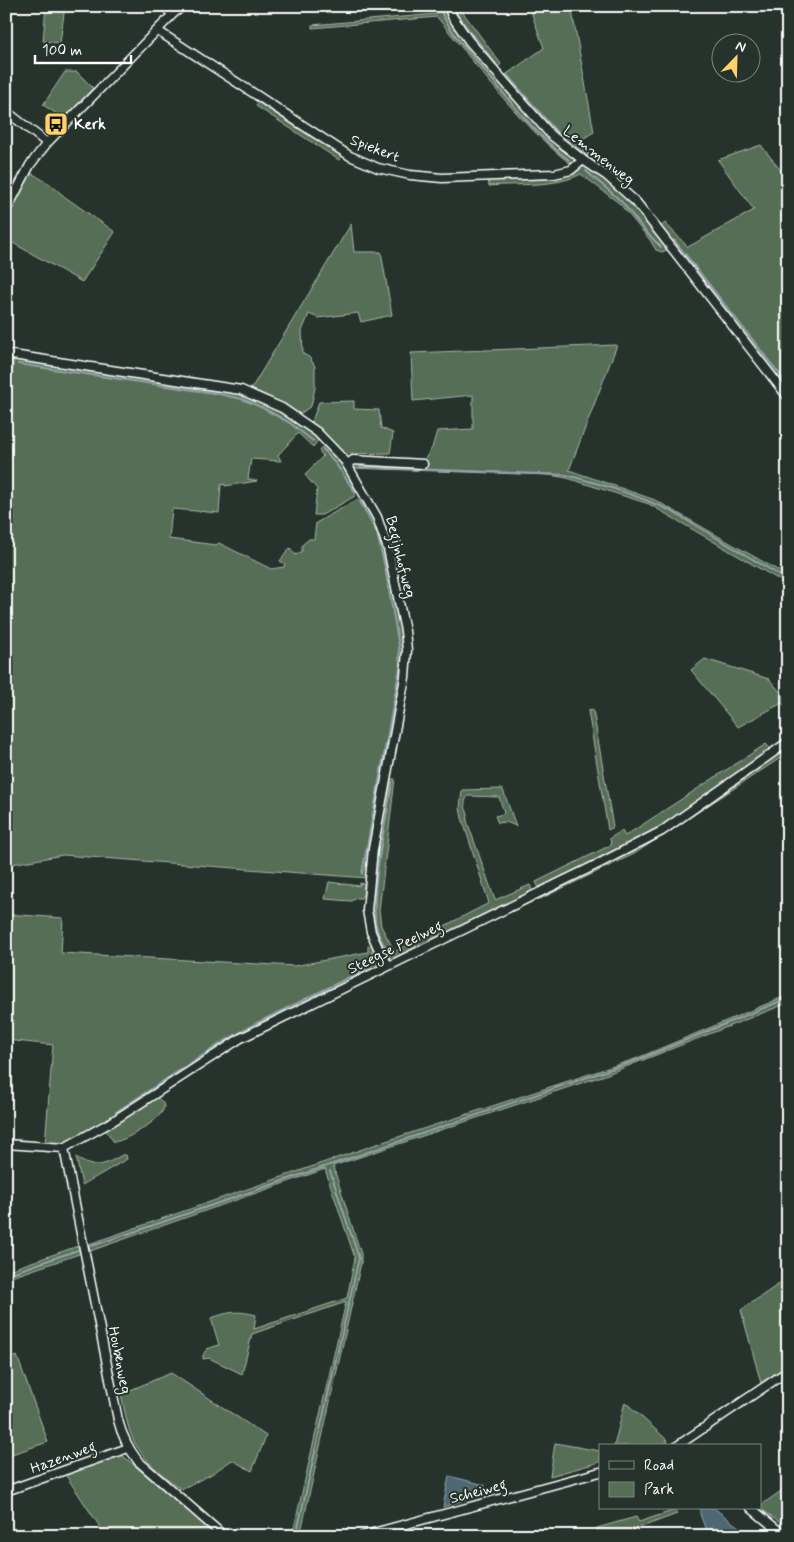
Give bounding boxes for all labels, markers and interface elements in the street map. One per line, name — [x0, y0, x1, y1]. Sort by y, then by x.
scale bar — [35, 32, 131, 64]
north arrow — [712, 32, 762, 82]
text: N — [733, 37, 748, 57]
text: 100 m — [42, 41, 82, 61]
bus stop icon: Kerk — [43, 111, 69, 137]
place label: Kerk — [74, 115, 106, 135]
street label: Lemmenweg — [558, 121, 638, 191]
street label: Spiekert — [347, 130, 403, 168]
street label: Begijnhofweg — [379, 514, 420, 601]
street label: Steegse Peelweg — [345, 916, 447, 980]
street label: Houbenweg — [102, 1325, 135, 1396]
street label: Hazenweg — [28, 1437, 99, 1480]
legend — [599, 1444, 762, 1510]
text: Road — [644, 1456, 674, 1476]
street label: Scheiweg — [448, 1475, 509, 1510]
text: Park — [644, 1480, 674, 1500]

